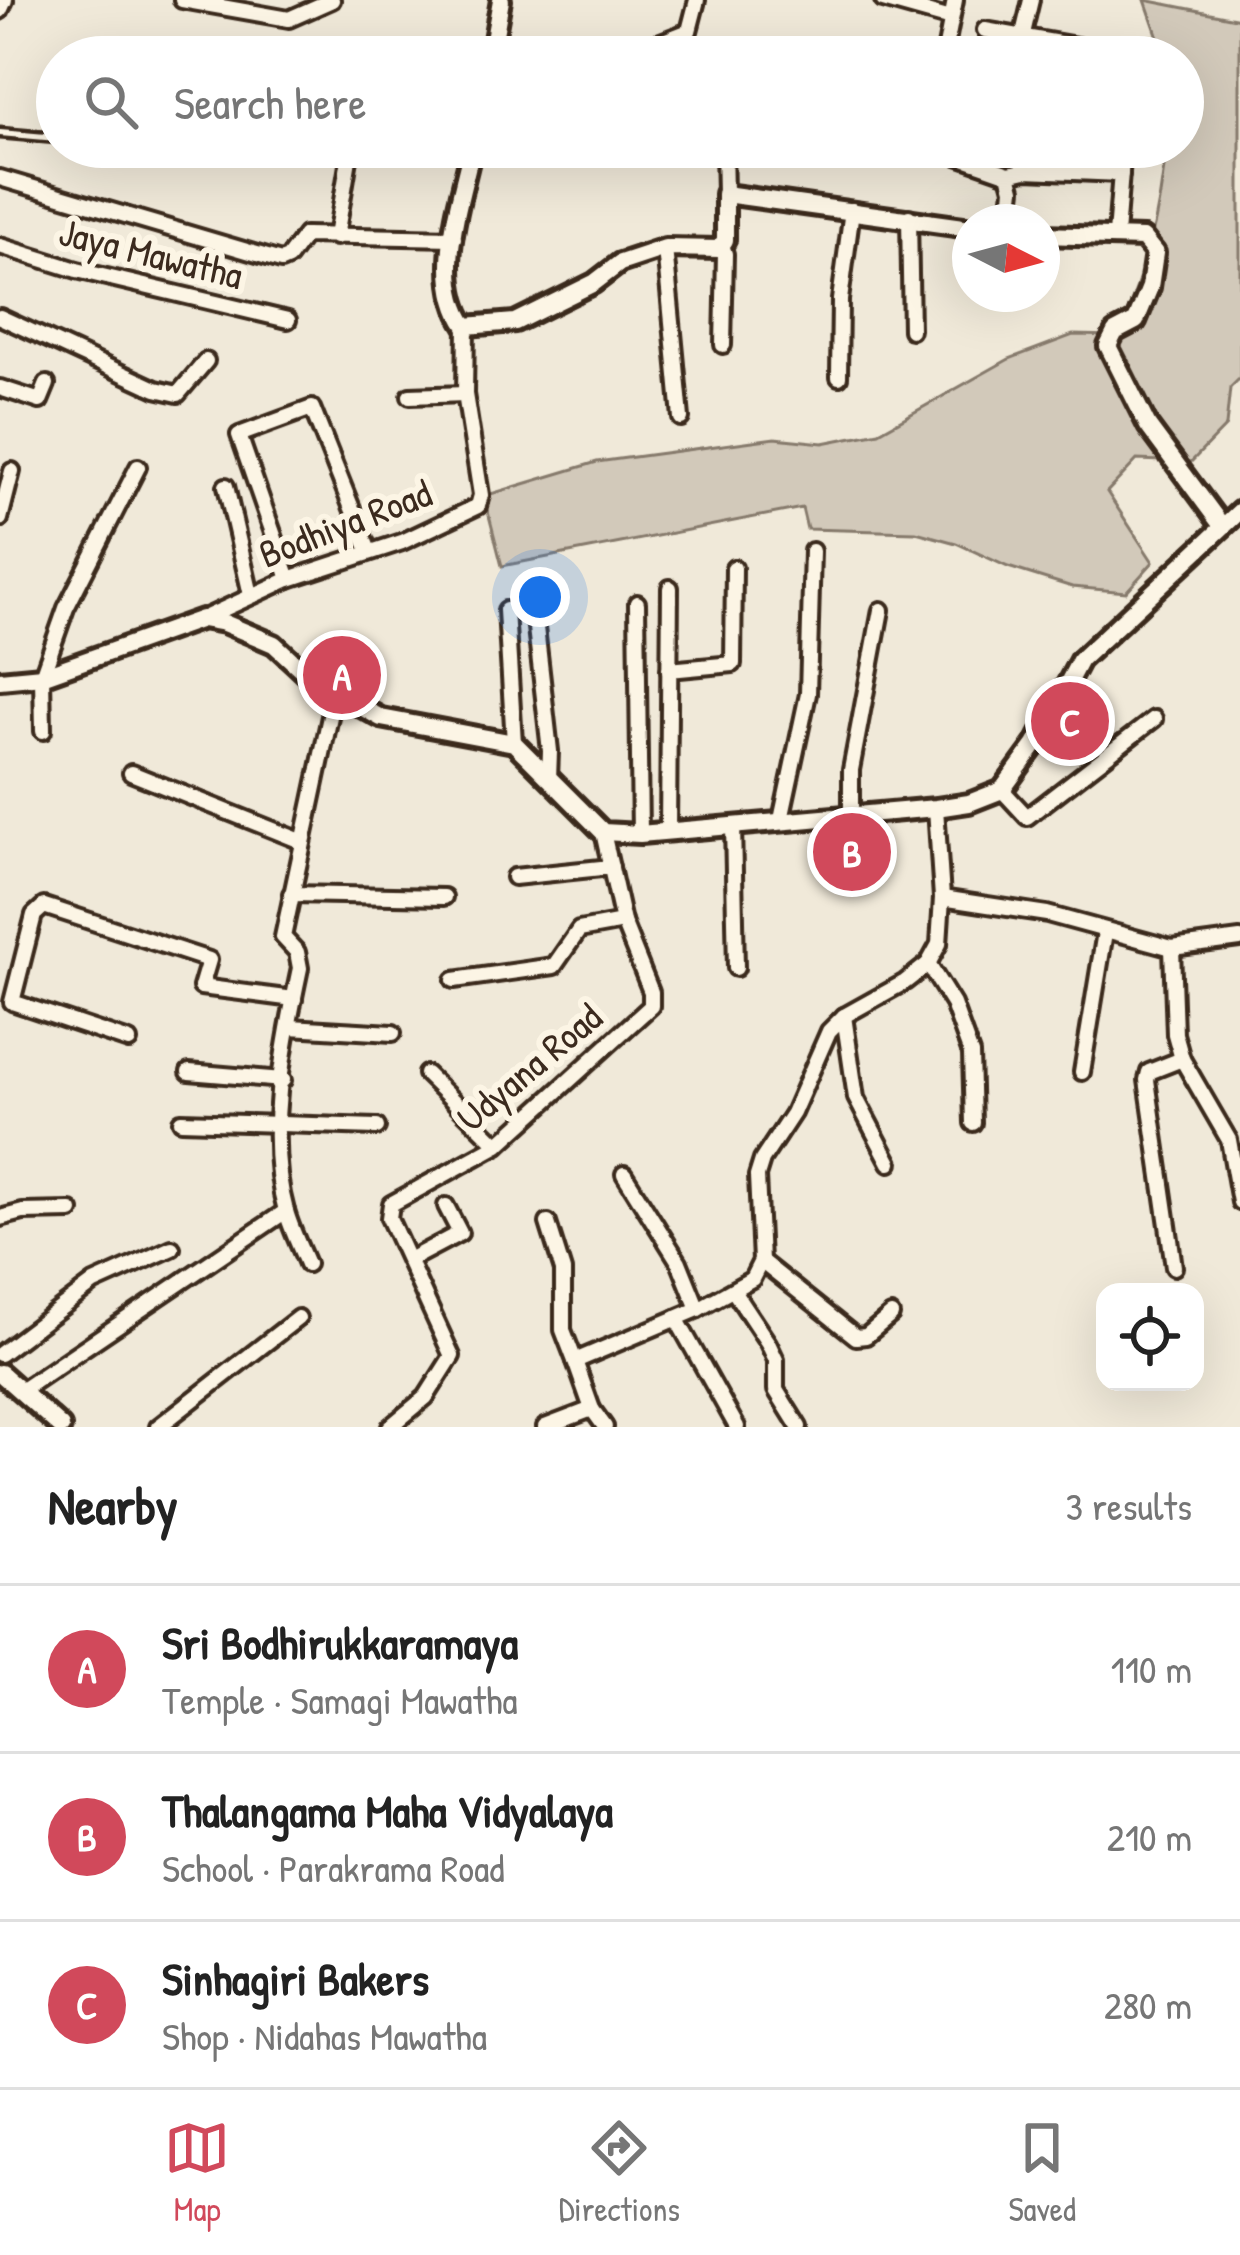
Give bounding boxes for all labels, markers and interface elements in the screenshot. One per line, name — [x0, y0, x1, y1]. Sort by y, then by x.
search box — [36, 36, 1204, 168]
icon: search — [78, 69, 144, 135]
text: Search here — [174, 72, 366, 133]
street label: Jaya Mawatha — [54, 204, 248, 301]
north arrow — [952, 204, 1060, 312]
street label: Bodhiya Road — [251, 465, 439, 580]
your location — [510, 567, 570, 627]
pin: A — [303, 630, 381, 720]
pin: C — [1031, 676, 1109, 766]
pin: B — [813, 807, 891, 897]
street label: Udyana Road — [445, 990, 612, 1143]
map controls — [1096, 1283, 1204, 1391]
button: locate — [1096, 1283, 1204, 1391]
text: Nearby — [48, 1471, 178, 1540]
text: 3 results — [1066, 1479, 1192, 1532]
text: Sri Bodhirukkaramaya — [162, 1612, 518, 1673]
text: A — [77, 1642, 97, 1695]
text: 110 m — [1111, 1642, 1192, 1695]
text: Temple · Samagi Mawatha — [162, 1673, 518, 1726]
text: Thalangama Maha Vidyalaya — [162, 1780, 613, 1841]
text: B — [77, 1810, 97, 1863]
text: 210 m — [1107, 1810, 1192, 1863]
text: School · Parakrama Road — [162, 1841, 505, 1894]
text: Sinhagiri Bakers — [162, 1948, 429, 2009]
text: C — [76, 1978, 98, 2031]
text: 280 m — [1104, 1978, 1192, 2031]
text: Shop · Nidahas Mawatha — [162, 2009, 487, 2062]
tab: Map — [164, 2115, 230, 2231]
tab: Directions — [559, 2115, 680, 2231]
tab: Saved — [1008, 2115, 1076, 2231]

